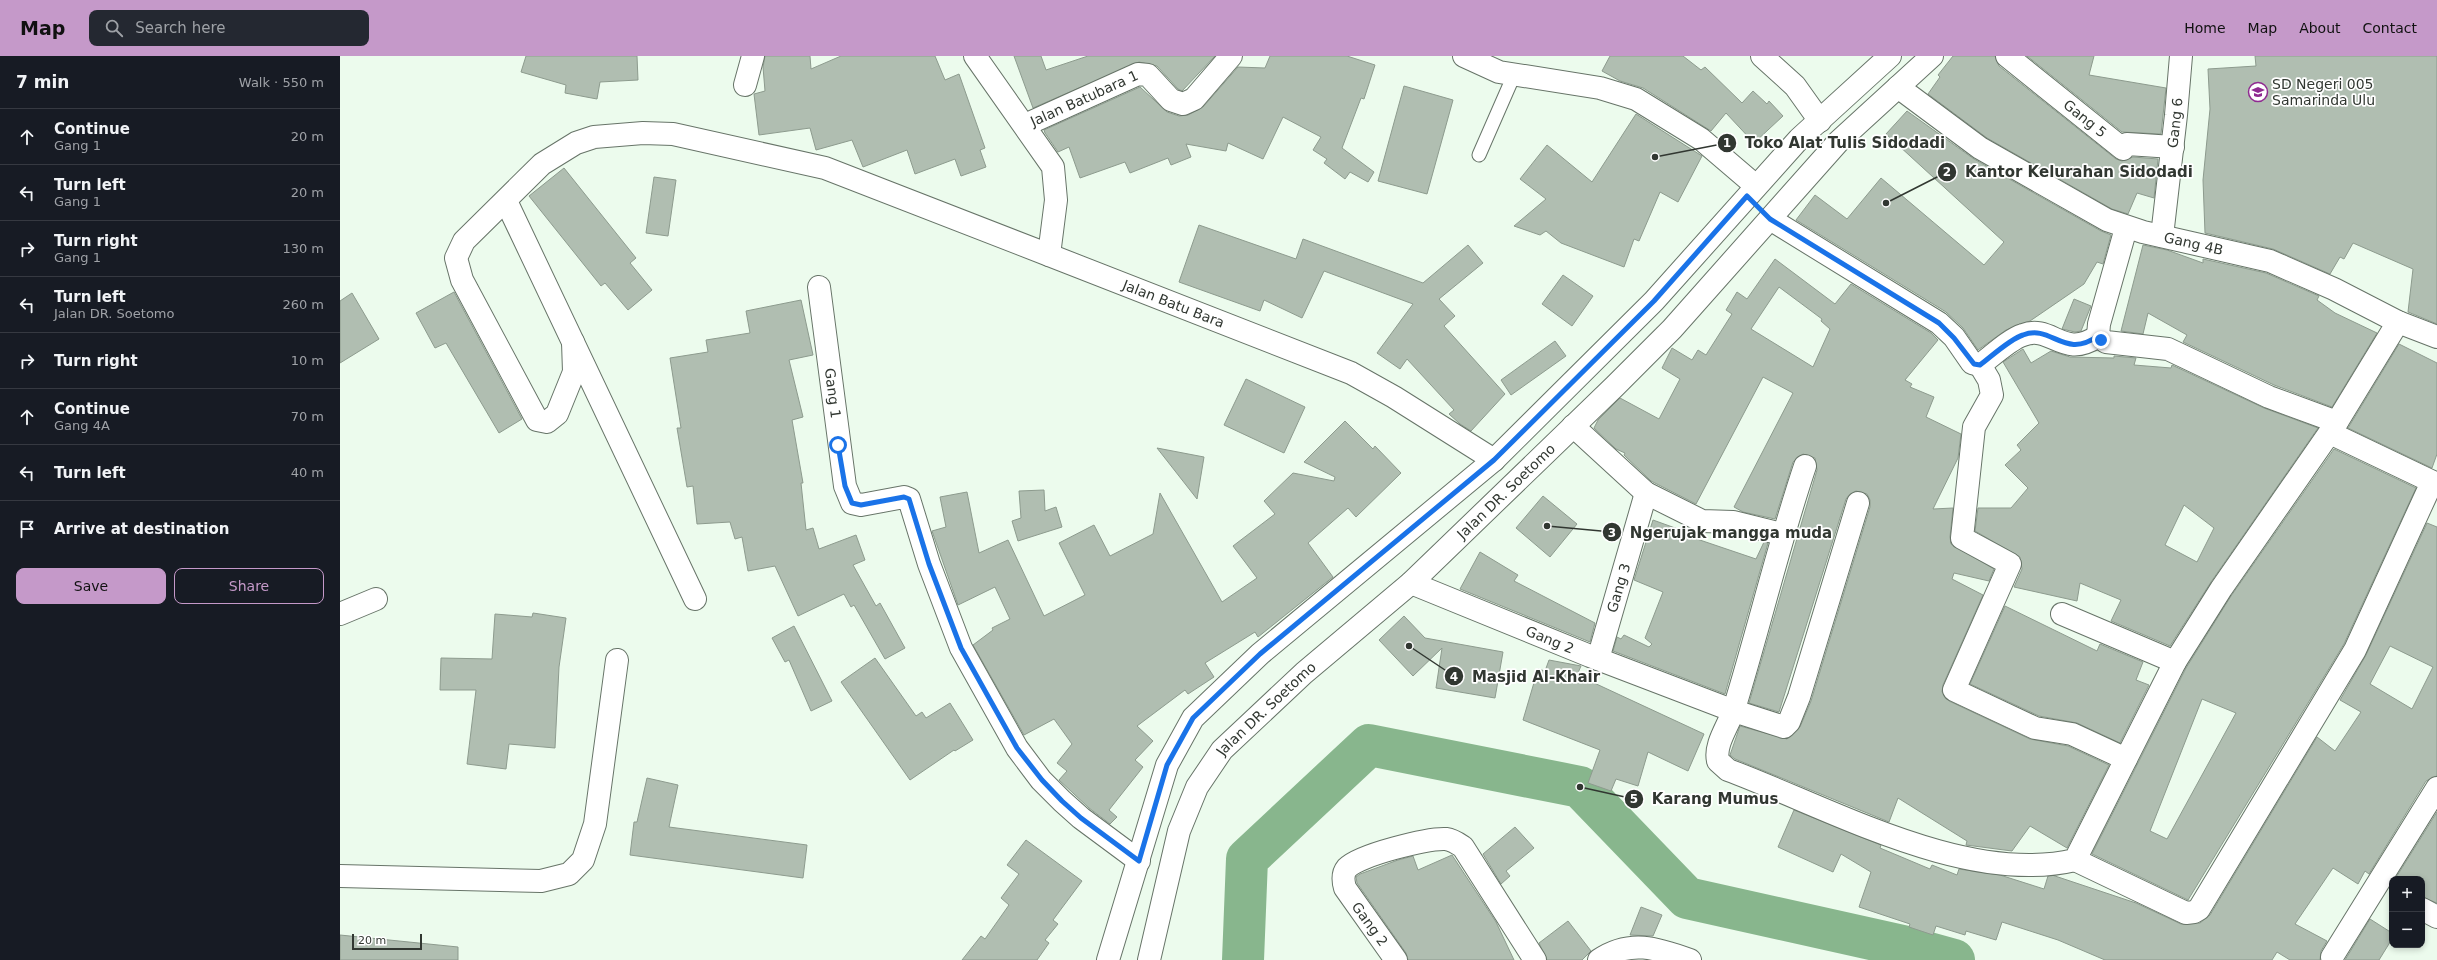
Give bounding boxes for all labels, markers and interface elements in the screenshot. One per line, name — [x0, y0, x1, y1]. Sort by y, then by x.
search box — [89, 10, 369, 46]
text: Map — [20, 17, 65, 39]
icon: search — [103, 17, 125, 39]
text: Search here — [135, 19, 225, 37]
text: Home — [2184, 20, 2226, 36]
text: Map — [2248, 20, 2277, 36]
text: About — [2299, 20, 2341, 36]
text: Contact — [2363, 20, 2417, 36]
street label: Jalan Batubara 1 — [1027, 67, 1141, 130]
text: 7 min — [16, 72, 69, 92]
text: Walk · 550 m — [239, 75, 324, 90]
place label: SD Negeri 005 Samarinda Ulu — [2272, 76, 2375, 108]
school or university icon: SD Negeri 005 Samarinda Ulu — [2247, 81, 2269, 103]
street label: Gang 5 — [2060, 96, 2110, 141]
street label: Gang 6 — [2164, 97, 2185, 149]
text: Continue — [54, 120, 130, 138]
icon: ahead — [16, 126, 38, 148]
text: 20 m — [291, 129, 324, 144]
callout: Toko Alat Tulis Sidodadi — [1717, 130, 1953, 157]
text: Toko Alat Tulis Sidodadi — [1745, 134, 1945, 152]
text: 1 — [1723, 136, 1731, 150]
text: Gang 1 — [54, 138, 101, 153]
callout: Kantor Kelurahan Sidodadi — [1937, 158, 2201, 185]
text: Kantor Kelurahan Sidodadi — [1965, 163, 2193, 181]
text: 2 — [1943, 165, 1951, 179]
text: Turn left — [54, 176, 126, 194]
icon: left — [16, 182, 38, 204]
text: 20 m — [291, 185, 324, 200]
text: Gang 1 — [54, 194, 101, 209]
street label: Gang 4B — [2162, 229, 2225, 258]
text: Turn right — [54, 232, 138, 250]
icon: right — [16, 238, 38, 260]
text: 130 m — [282, 241, 324, 256]
text: Gang 1 — [54, 250, 101, 265]
street label: Jalan Batu Bara — [1119, 276, 1227, 331]
text: Turn left — [54, 288, 126, 306]
icon: left — [16, 294, 38, 316]
text: 260 m — [282, 297, 324, 312]
text: Jalan DR. Soetomo — [54, 306, 174, 321]
route end — [2092, 331, 2110, 349]
icon: right — [16, 350, 38, 372]
text: Turn right — [54, 352, 138, 370]
text: 10 m — [291, 353, 324, 368]
street label: Gang 1 — [822, 367, 844, 419]
text: Continue — [54, 400, 130, 418]
icon: ahead — [16, 406, 38, 428]
text: 70 m — [291, 409, 324, 424]
text: Gang 4A — [54, 418, 110, 433]
route start — [829, 436, 847, 454]
street label: Jalan DR. Soetomo — [1453, 440, 1558, 543]
icon: left — [16, 462, 38, 484]
text: Turn left — [54, 464, 126, 482]
text: 40 m — [291, 465, 324, 480]
icon: arrive — [16, 518, 38, 540]
callout: Ngerujak mangga muda — [1602, 519, 1840, 546]
text: Arrive at destination — [54, 520, 229, 538]
text: Ngerujak mangga muda — [1630, 524, 1832, 542]
text: 3 — [1608, 526, 1616, 540]
street label: Gang 3 — [1604, 561, 1633, 614]
button: Save — [16, 568, 166, 604]
button: Share — [174, 568, 324, 604]
street label: Gang 2 — [1523, 623, 1576, 657]
street label: Jalan DR. Soetomo — [1212, 659, 1319, 759]
callout: Masjid Al-Khair — [1444, 663, 1608, 690]
text: Masjid Al-Khair — [1472, 668, 1601, 686]
text: 4 — [1450, 670, 1458, 684]
callout: Karang Mumus — [1624, 786, 1787, 813]
text: Karang Mumus — [1652, 790, 1778, 808]
text: 5 — [1630, 792, 1638, 806]
map controls — [2389, 876, 2425, 948]
button: + — [2389, 876, 2425, 912]
street label: Gang 2 — [1349, 899, 1391, 949]
button: − — [2389, 912, 2425, 948]
scale bar — [352, 932, 422, 951]
text: 20 m — [358, 934, 386, 947]

